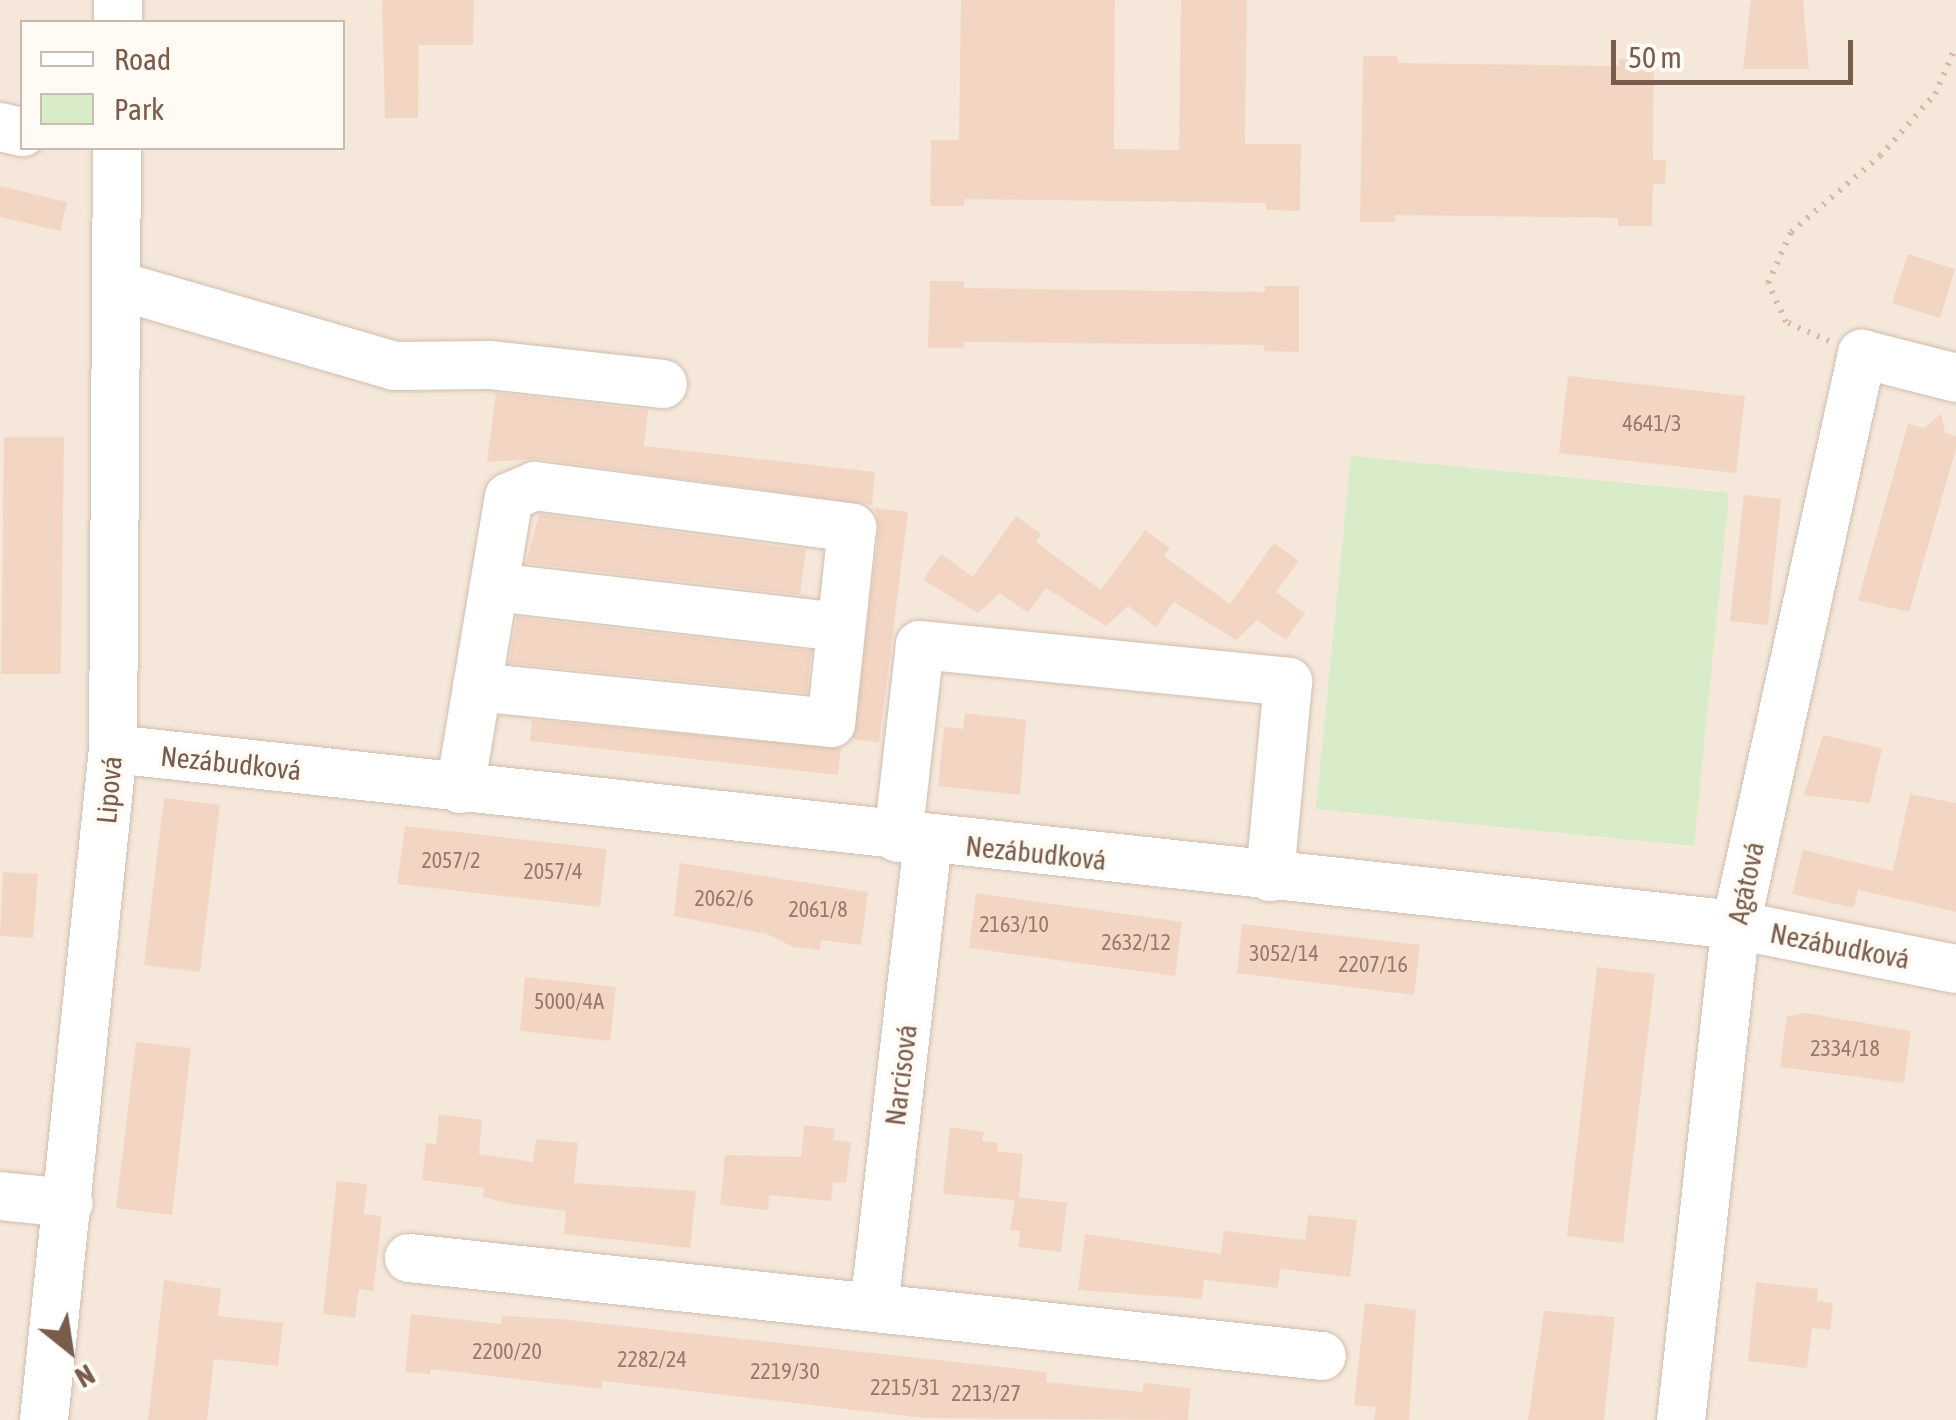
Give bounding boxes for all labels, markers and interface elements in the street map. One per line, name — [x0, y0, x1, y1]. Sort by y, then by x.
legend — [20, 20, 345, 150]
scale bar — [1616, 20, 1858, 82]
text: 50 m — [1628, 40, 1682, 74]
text: Road — [114, 42, 171, 76]
text: Park — [114, 92, 164, 126]
house number: 4641/3 — [1622, 411, 1682, 437]
street label: Nezábudková — [159, 739, 303, 787]
street label: Lipová — [89, 755, 129, 825]
street label: Nezábudková — [964, 829, 1108, 877]
street label: Agátová — [1721, 839, 1771, 927]
house number: 2057/2 — [421, 848, 481, 874]
house number: 2057/4 — [523, 859, 583, 885]
house number: 2062/6 — [694, 886, 754, 912]
house number: 2061/8 — [788, 897, 848, 923]
house number: 2163/10 — [979, 912, 1049, 938]
street label: Nezábudková — [1767, 916, 1913, 976]
house number: 2632/12 — [1101, 930, 1171, 956]
house number: 3052/14 — [1249, 941, 1319, 967]
house number: 2207/16 — [1338, 952, 1408, 978]
house number: 5000/4A — [534, 989, 604, 1015]
street label: Narcisová — [878, 1023, 924, 1127]
house number: 2334/18 — [1810, 1036, 1880, 1062]
north arrow — [20, 1300, 120, 1400]
house number: 2200/20 — [472, 1339, 542, 1365]
house number: 2282/24 — [617, 1347, 687, 1373]
text: N — [70, 1358, 100, 1394]
house number: 2219/30 — [750, 1359, 820, 1385]
house number: 2215/31 — [870, 1375, 940, 1401]
house number: 2213/27 — [951, 1381, 1021, 1407]

